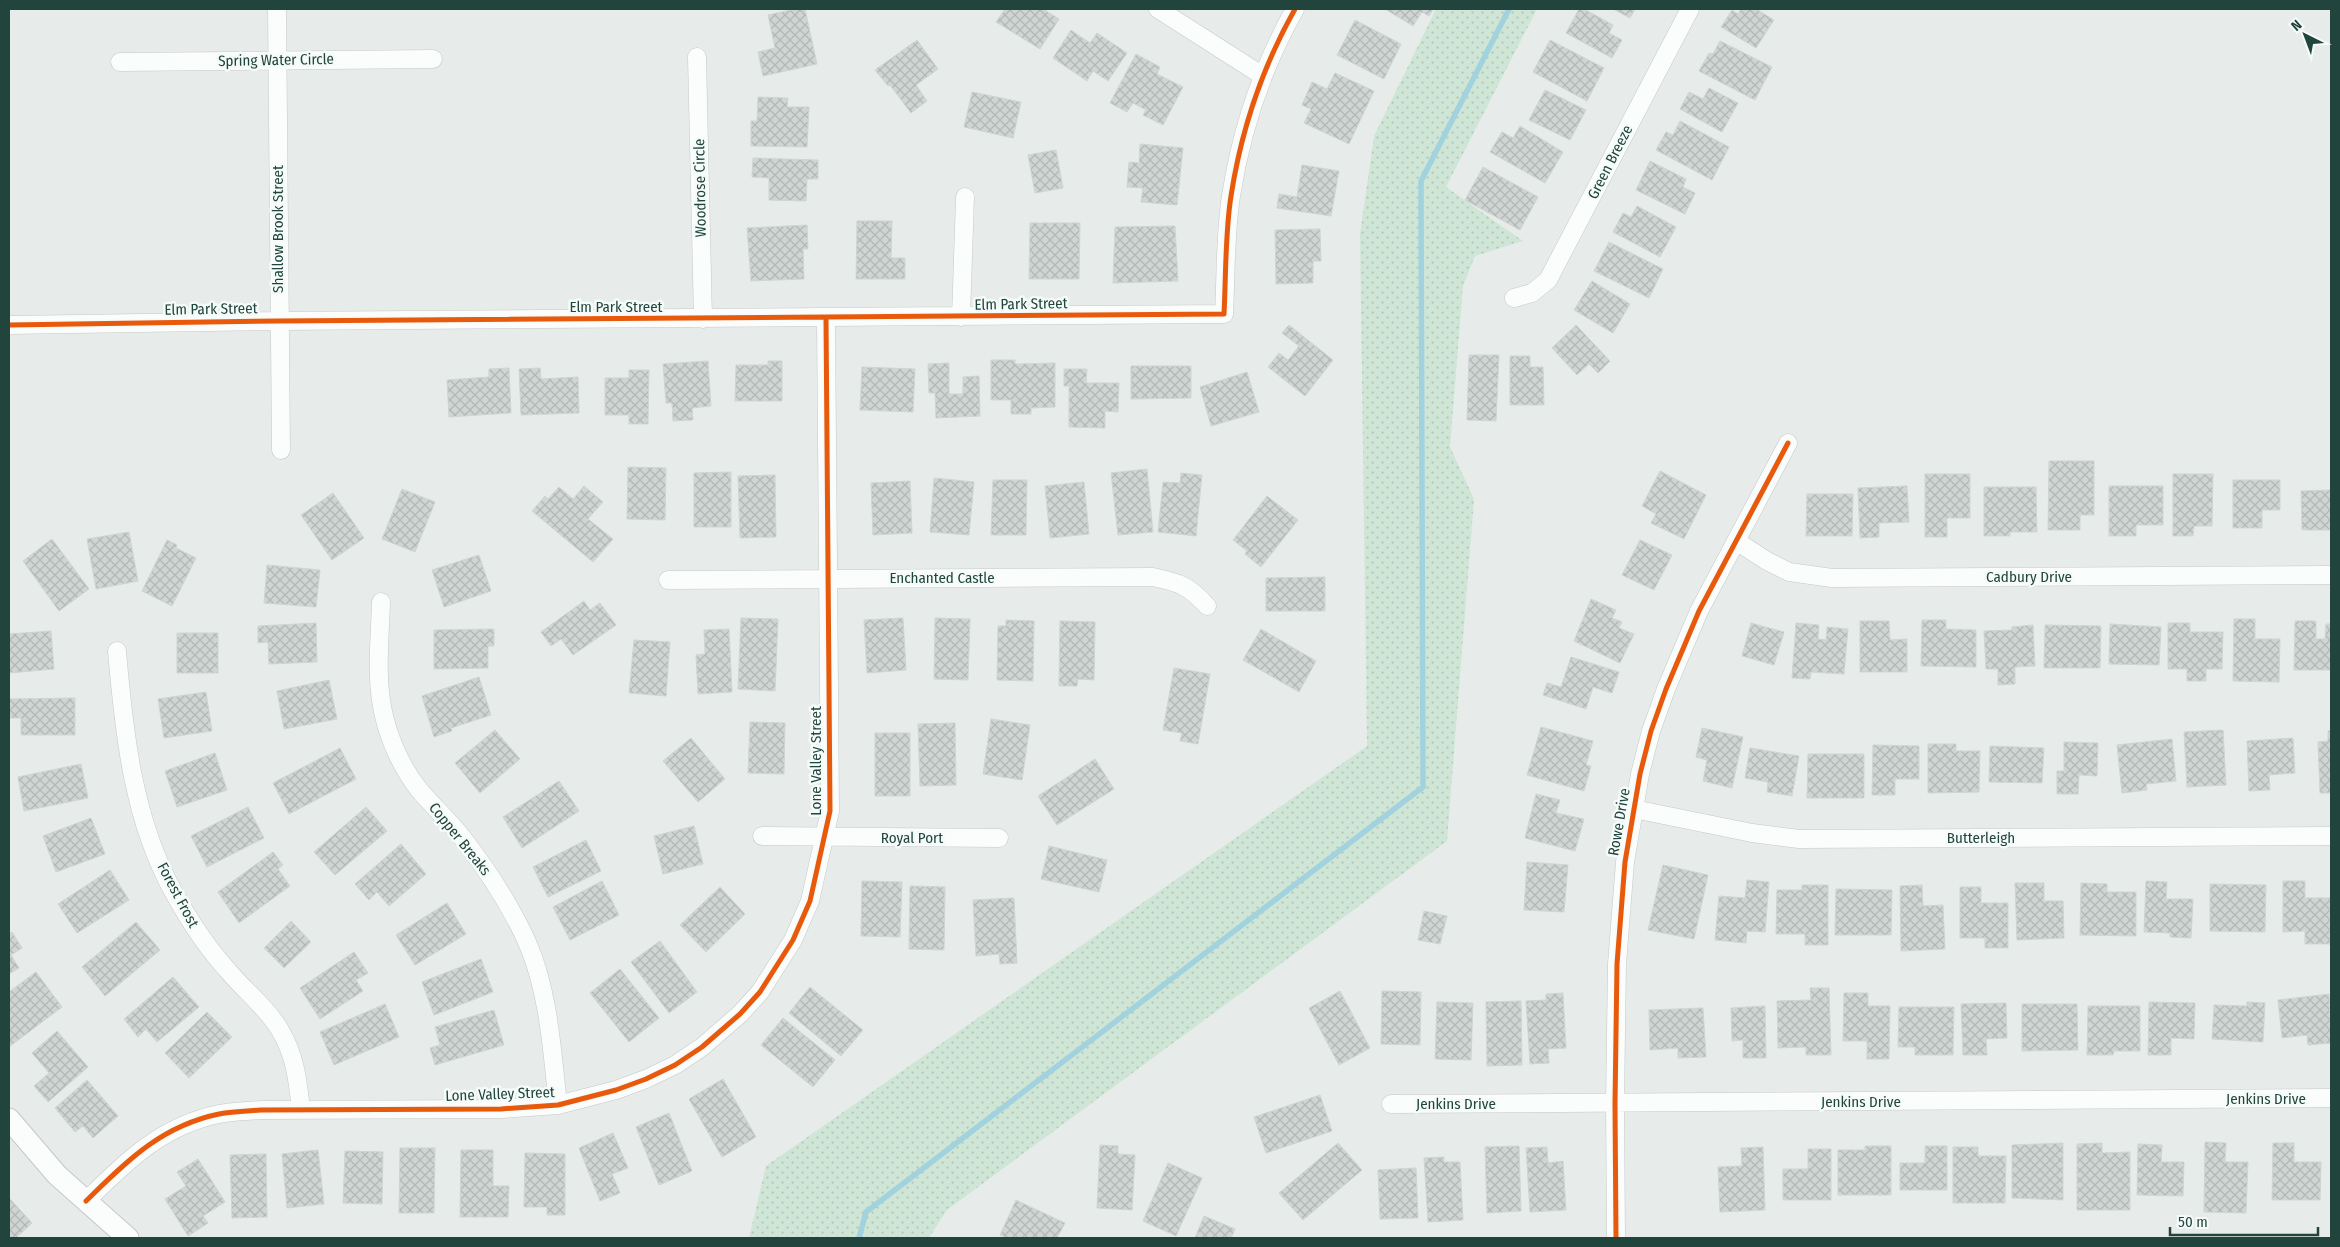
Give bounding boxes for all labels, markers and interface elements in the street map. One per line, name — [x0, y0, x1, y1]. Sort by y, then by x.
north arrow — [2280, 10, 2330, 60]
text: N — [2288, 17, 2305, 35]
street label: Spring Water Circle — [218, 50, 334, 70]
street label: Green Breeze — [1584, 122, 1636, 202]
street label: Woodrose Circle — [690, 138, 710, 238]
street label: Shallow Brook Street — [269, 165, 287, 293]
street label: Elm Park Street — [974, 294, 1068, 314]
street label: Elm Park Street — [569, 298, 663, 316]
street label: Elm Park Street — [164, 299, 258, 319]
street label: Cadbury Drive — [1986, 568, 2072, 586]
street label: Enchanted Castle — [889, 569, 995, 587]
street label: Lone Valley Street — [807, 706, 825, 816]
street label: Rowe Drive — [1604, 787, 1634, 857]
street label: Copper Breaks — [425, 799, 495, 879]
street label: Royal Port — [881, 829, 943, 847]
street label: Butterleigh — [1947, 829, 2015, 847]
street label: Forest Frost — [153, 859, 203, 931]
street label: Lone Valley Street — [445, 1083, 555, 1105]
street label: Jenkins Drive — [2226, 1090, 2306, 1108]
street label: Jenkins Drive — [1821, 1093, 1901, 1111]
street label: Jenkins Drive — [1416, 1095, 1496, 1113]
scale bar — [2170, 1204, 2318, 1236]
text: 50 m — [2178, 1213, 2208, 1231]

